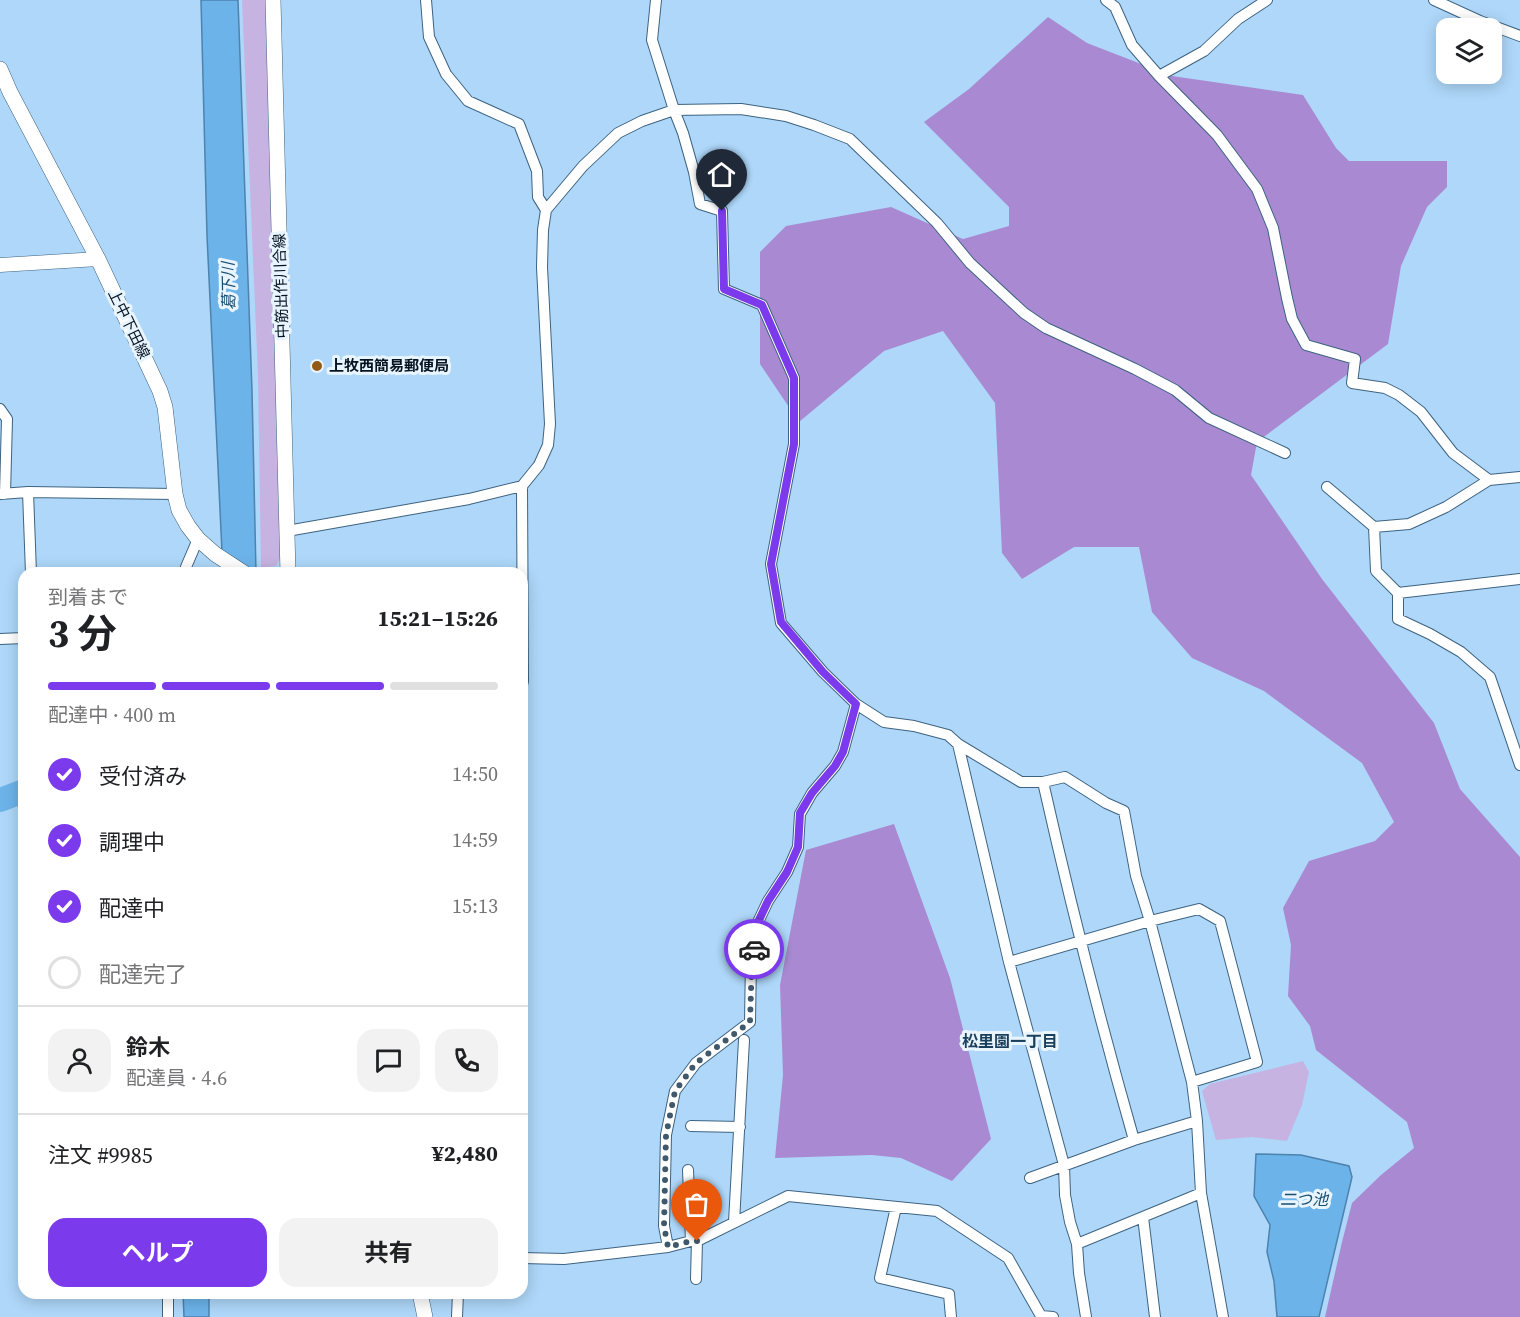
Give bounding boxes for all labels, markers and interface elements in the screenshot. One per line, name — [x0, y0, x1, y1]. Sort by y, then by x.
map controls — [1436, 18, 1502, 84]
button: layers — [1436, 18, 1502, 84]
pin — [696, 149, 747, 211]
icon: home — [705, 158, 738, 191]
street label: 中筋出作川合線 — [268, 233, 293, 339]
water label: 葛下川 — [217, 260, 239, 310]
street label: 上中下田線 — [104, 285, 155, 362]
place label: 上牧西簡易郵便局 — [329, 355, 449, 376]
marker: 上牧西簡易郵便局 — [310, 359, 324, 373]
text: 到着まで — [48, 583, 128, 611]
text: 15:21–15:26 — [378, 603, 498, 633]
text: 3 分 — [48, 607, 116, 660]
text: 配達中 · 400 m — [48, 701, 176, 729]
icon: check — [48, 758, 81, 791]
text: 14:50 — [452, 760, 498, 788]
text: 受付済み — [99, 761, 187, 791]
icon: check — [48, 824, 81, 857]
text: 14:59 — [452, 826, 498, 854]
text: 調理中 — [99, 827, 165, 857]
icon: check — [48, 890, 81, 923]
text: 15:13 — [452, 892, 498, 920]
text: 配達中 — [99, 893, 165, 923]
courier — [724, 919, 784, 979]
icon: car — [738, 933, 771, 966]
text: 配達完了 — [99, 959, 187, 989]
button: person — [48, 1029, 111, 1092]
button: chat — [357, 1029, 420, 1092]
button: phone — [435, 1029, 498, 1092]
district label: 松里園一丁目 — [962, 1030, 1058, 1052]
text: 鈴木 — [126, 1032, 170, 1062]
text: 配達員 · 4.6 — [126, 1064, 227, 1092]
text: ¥2,480 — [432, 1138, 498, 1168]
text: 注文 #9985 — [48, 1140, 153, 1170]
pin — [671, 1179, 722, 1241]
icon: bag — [680, 1188, 713, 1221]
water label: 二つ池 — [1280, 1188, 1330, 1210]
button: ヘルプ — [48, 1218, 267, 1287]
button: 共有 — [279, 1218, 498, 1287]

